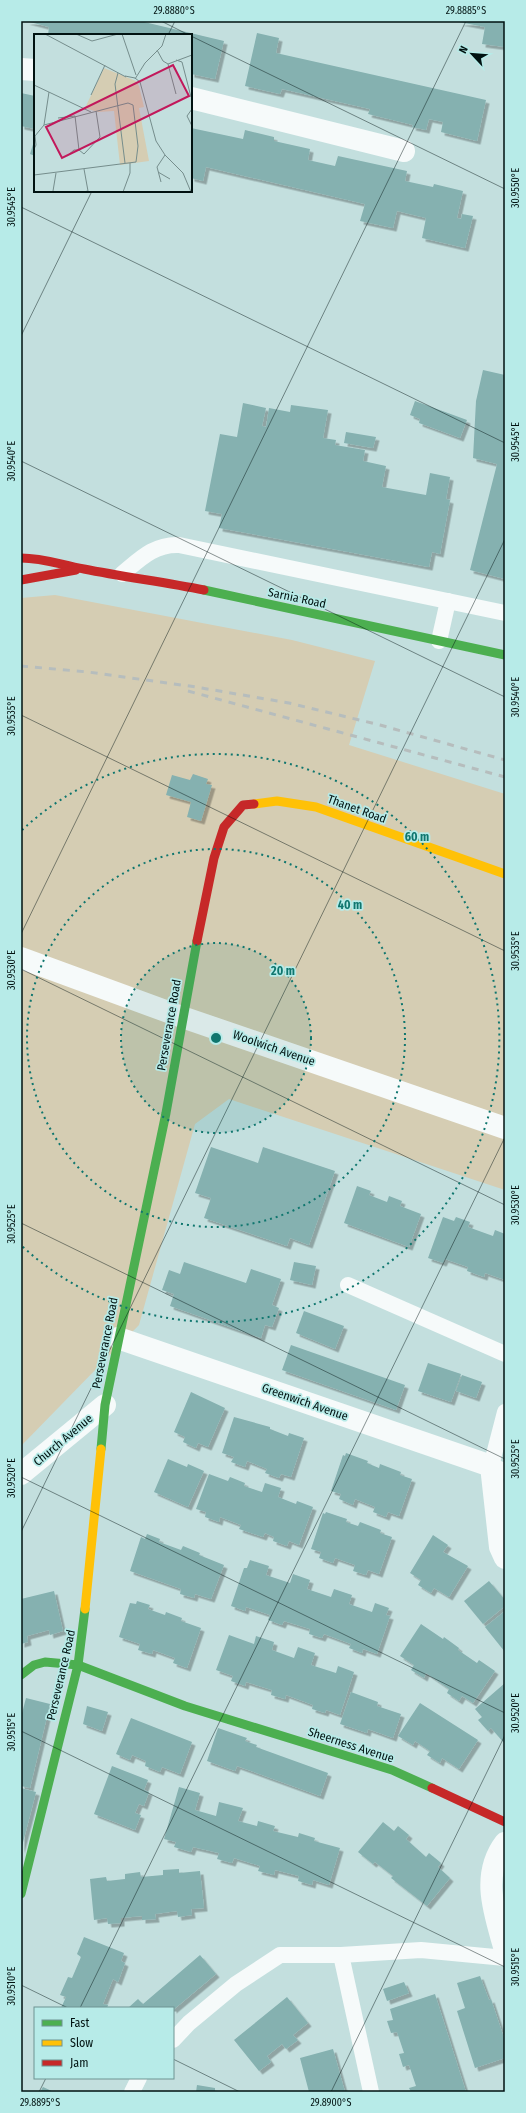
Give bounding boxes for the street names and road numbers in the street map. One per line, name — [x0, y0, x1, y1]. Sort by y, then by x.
street label: Sarnia Road — [267, 585, 327, 611]
street label: Thanet Road — [326, 792, 388, 826]
street label: Perseverance Road — [154, 978, 184, 1072]
street label: Woolwich Avenue — [231, 1027, 317, 1069]
street label: Perseverance Road — [89, 1296, 121, 1390]
street label: Greenwich Avenue — [260, 1381, 350, 1423]
street label: Church Avenue — [31, 1411, 95, 1469]
street label: Perseverance Road — [44, 1628, 78, 1722]
street label: Sheerness Avenue — [306, 1724, 396, 1766]

